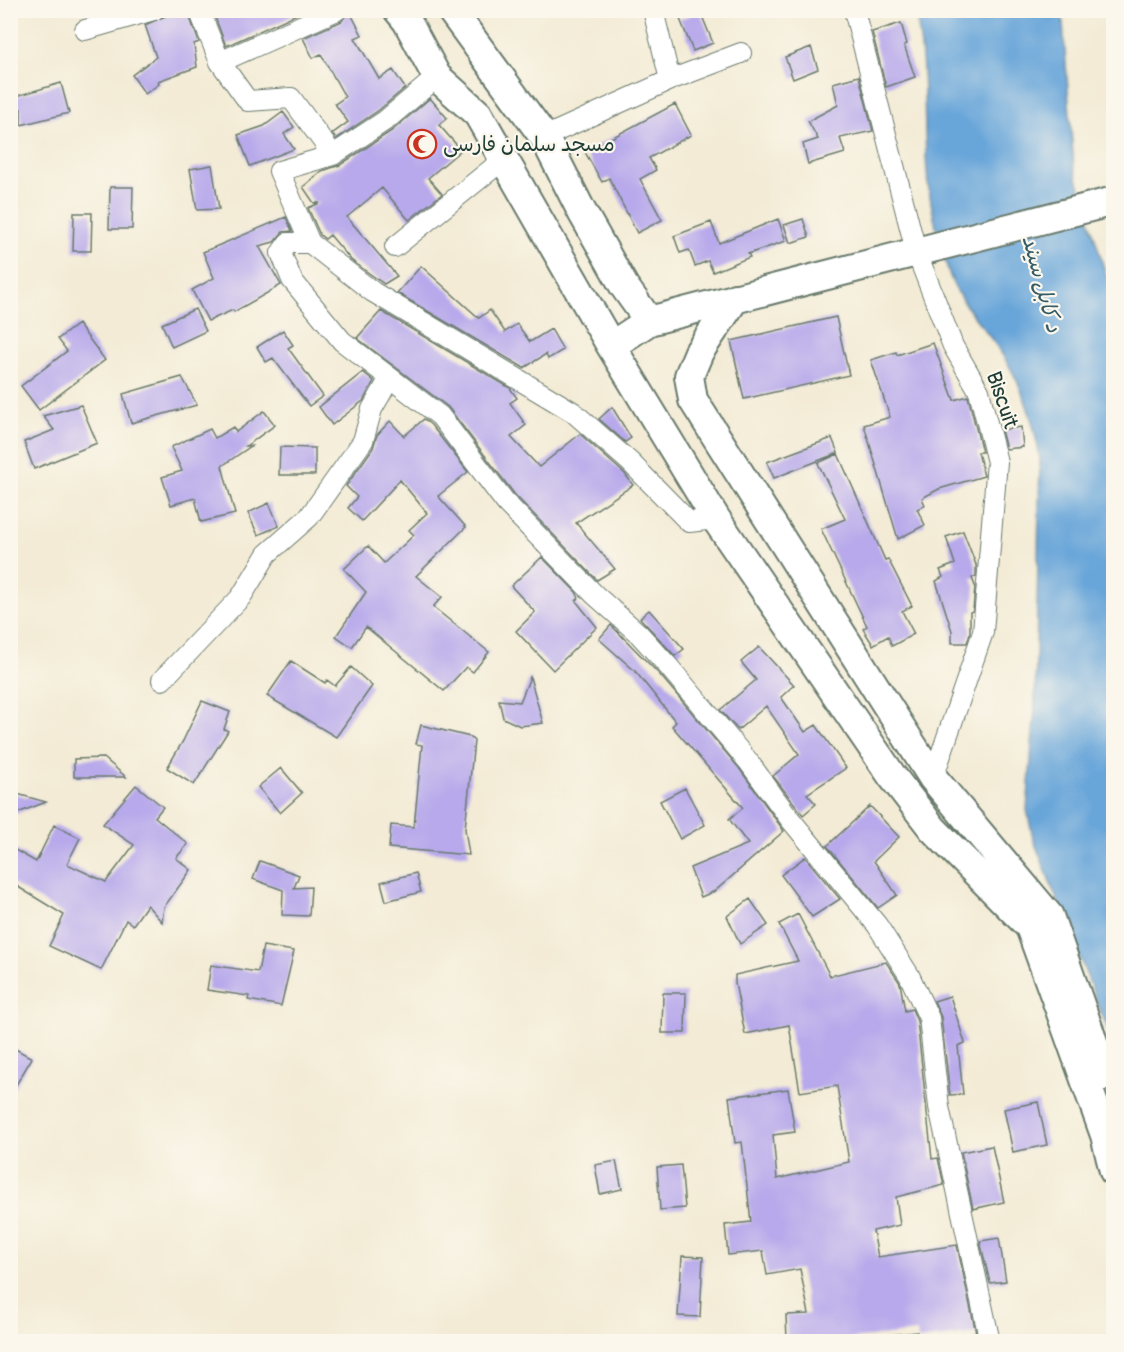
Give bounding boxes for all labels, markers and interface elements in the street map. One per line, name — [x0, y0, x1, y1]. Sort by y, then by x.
mosque icon: مسجد سلمان فارسی — [406, 128, 438, 160]
place label: مسجد سلمان فارسی — [443, 131, 615, 158]
water label: د کابل سيند — [1016, 232, 1068, 336]
street label: Biscuit — [980, 368, 1024, 433]

